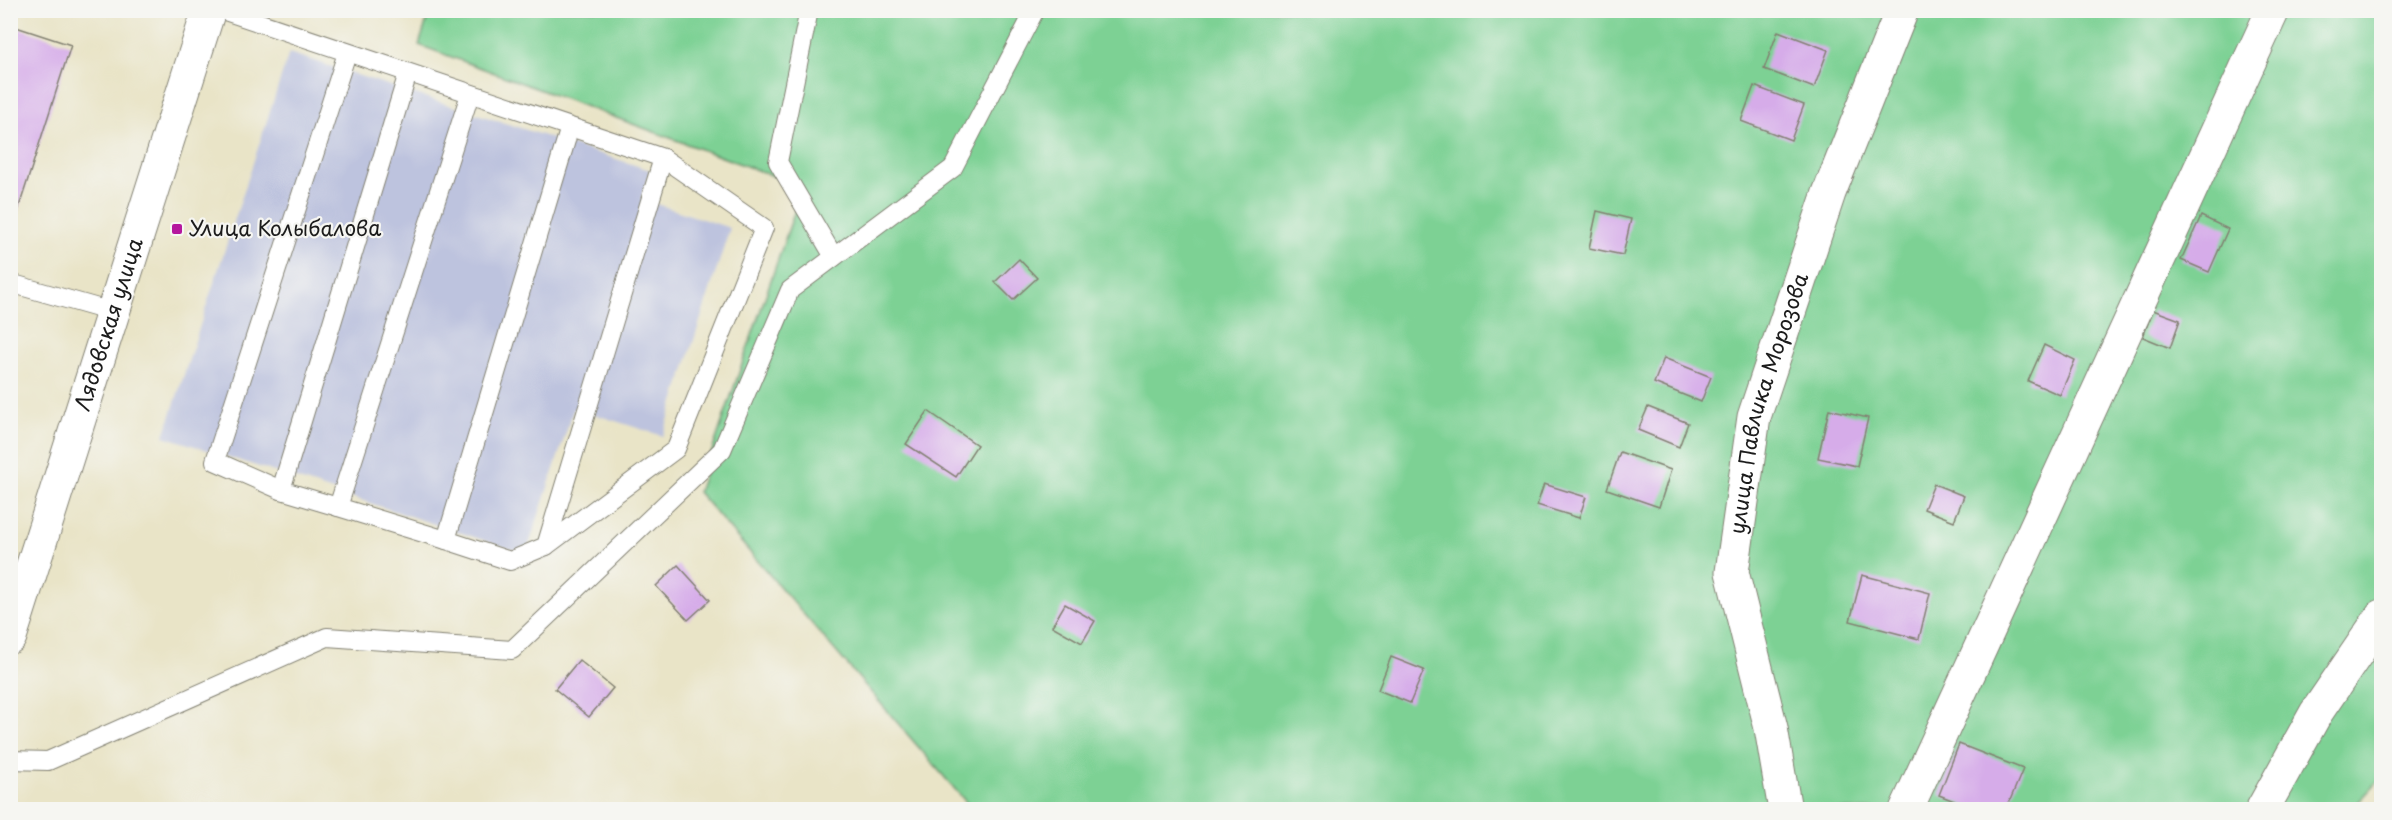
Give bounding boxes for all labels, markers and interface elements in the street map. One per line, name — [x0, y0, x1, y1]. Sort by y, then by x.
place label: Улица Колыбалова — [189, 211, 381, 243]
marker: Улица Колыбалова — [170, 222, 184, 236]
street label: Лядовская улица — [65, 233, 150, 414]
street label: улица Павлика Морозова — [1720, 268, 1815, 536]

